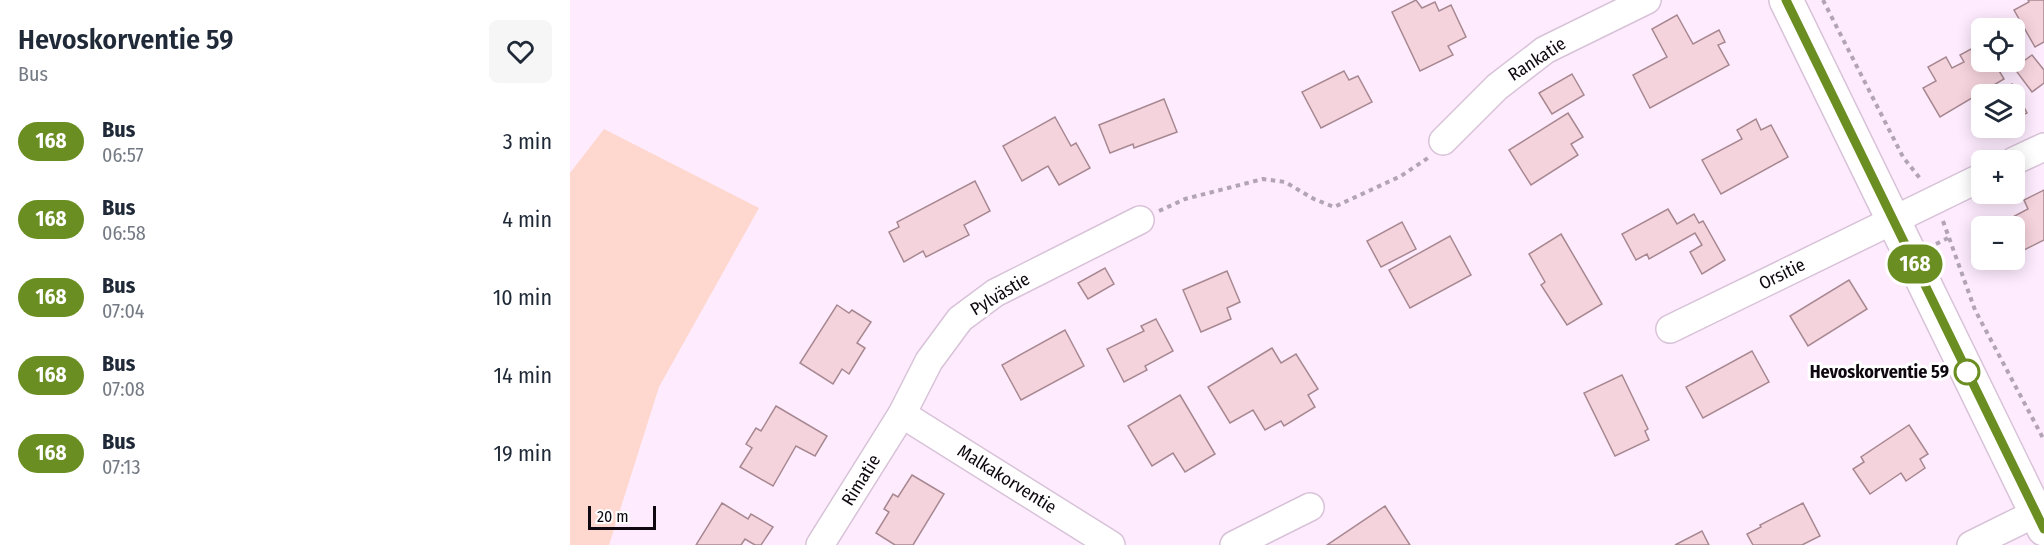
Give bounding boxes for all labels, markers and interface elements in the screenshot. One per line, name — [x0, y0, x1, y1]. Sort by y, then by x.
map controls — [1971, 18, 2025, 270]
button: locate — [1971, 18, 2025, 72]
button: heart — [489, 20, 552, 83]
text: Hevoskorventie 59 — [18, 23, 233, 56]
street label: Rankatie — [1504, 32, 1570, 86]
text: Bus — [18, 62, 48, 86]
button: layers — [1971, 84, 2025, 138]
text: Bus — [102, 116, 135, 143]
text: 168 — [36, 128, 66, 154]
text: 3 min — [503, 128, 552, 155]
text: 06:57 — [102, 143, 144, 167]
button: + — [1971, 150, 2025, 204]
text: Bus — [102, 194, 135, 221]
text: 168 — [36, 206, 66, 232]
text: 4 min — [502, 206, 552, 233]
button: − — [1971, 216, 2025, 270]
text: 06:58 — [102, 221, 146, 245]
line badge: 168 — [1880, 244, 1950, 284]
text: 168 — [1900, 251, 1930, 277]
street label: Orsitie — [1755, 253, 1809, 295]
street label: Pylvästie — [966, 268, 1034, 320]
text: Bus — [102, 272, 135, 299]
text: 168 — [36, 284, 66, 310]
text: 10 min — [493, 284, 552, 311]
text: 07:04 — [102, 299, 145, 323]
text: Bus — [102, 350, 135, 377]
marker: Hevoskorventie 59 — [1954, 359, 1980, 385]
place label: Hevoskorventie 59 — [1810, 361, 1949, 383]
text: 168 — [36, 362, 66, 388]
text: 14 min — [494, 362, 552, 389]
text: 07:08 — [102, 377, 145, 401]
text: Bus — [102, 428, 135, 455]
text: 168 — [36, 440, 66, 466]
text: 19 min — [494, 440, 552, 467]
street label: Malkakorventie — [953, 440, 1061, 518]
street label: Rimatie — [837, 450, 885, 510]
text: 07:13 — [102, 455, 140, 479]
scale bar — [588, 503, 656, 530]
text: 20 m — [597, 507, 628, 526]

